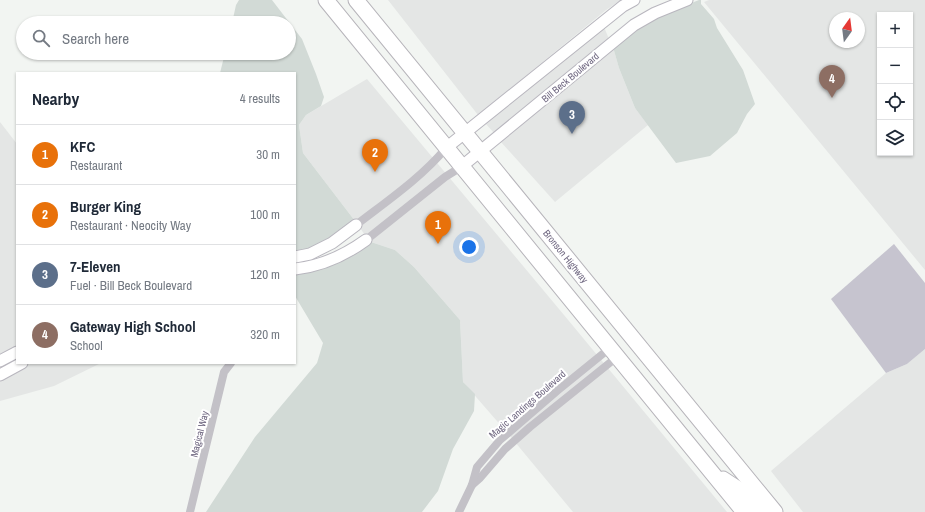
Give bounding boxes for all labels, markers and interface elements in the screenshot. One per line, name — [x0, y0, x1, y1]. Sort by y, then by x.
north arrow — [829, 12, 865, 48]
map controls — [877, 12, 913, 156]
button: + — [877, 12, 913, 48]
search box — [16, 16, 296, 60]
icon: search — [30, 27, 52, 49]
text: Search here — [62, 28, 129, 49]
button: − — [877, 48, 913, 84]
street label: Bill Beck Boulevard — [539, 50, 602, 105]
pin: 4 — [819, 65, 845, 98]
button: locate — [877, 84, 913, 120]
text: Nearby — [32, 87, 79, 110]
text: 4 results — [240, 90, 280, 107]
pin: 3 — [559, 101, 585, 134]
button: layers — [877, 120, 913, 156]
text: KFC — [70, 136, 95, 157]
pin: 2 — [362, 139, 388, 172]
text: 1 — [42, 146, 48, 163]
text: 30 m — [256, 146, 280, 163]
text: Restaurant — [70, 157, 122, 174]
text: Burger King — [70, 196, 141, 217]
text: 2 — [42, 206, 48, 223]
text: 100 m — [250, 206, 280, 223]
pin: 1 — [425, 211, 451, 244]
text: Restaurant · Neocity Way — [70, 217, 191, 234]
street label: Bronson Highway — [540, 227, 592, 286]
your location — [459, 237, 479, 257]
text: 7-Eleven — [70, 256, 121, 277]
text: 3 — [42, 266, 48, 283]
text: 120 m — [250, 266, 280, 283]
text: Fuel · Bill Beck Boulevard — [70, 277, 192, 294]
text: Gateway High School — [70, 316, 196, 337]
text: 4 — [42, 326, 48, 343]
text: 320 m — [250, 326, 280, 343]
text: School — [70, 337, 103, 354]
street label: Magic Landings Boulevard — [486, 367, 568, 441]
street label: Magical Way — [187, 409, 212, 459]

